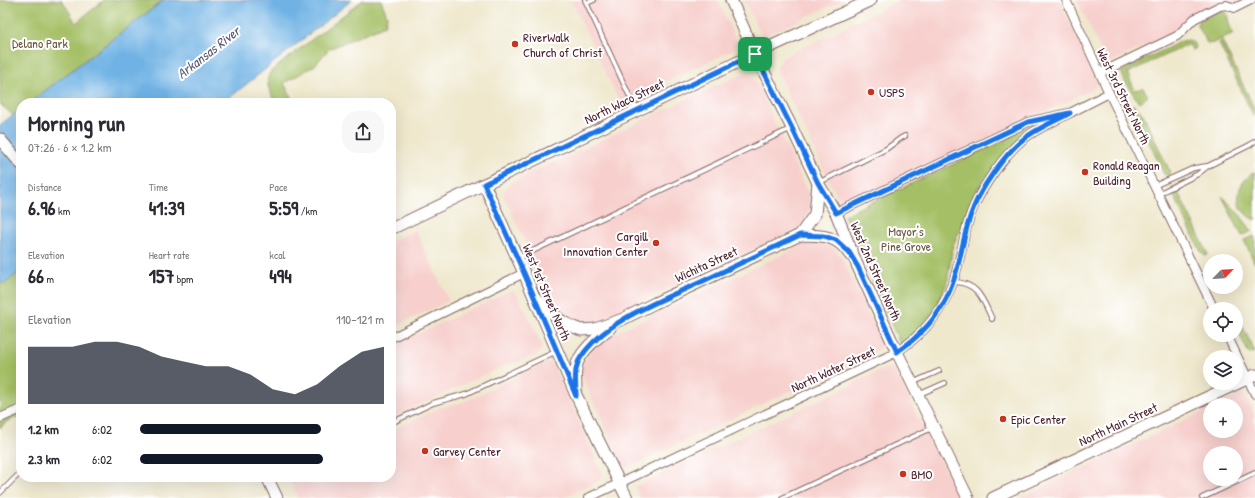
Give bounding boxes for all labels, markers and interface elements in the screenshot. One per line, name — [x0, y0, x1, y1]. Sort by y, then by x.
water label: Arkansas River — [172, 20, 245, 83]
place label: RiverWalk Church of Christ — [523, 28, 603, 61]
park label: Delano Park — [12, 34, 68, 52]
pin — [738, 37, 772, 71]
marker: RiverWalk Church of Christ — [510, 39, 520, 49]
icon: arrive — [744, 43, 766, 65]
street label: West 3rd Street North — [1093, 45, 1155, 148]
street label: North Waco Street — [581, 74, 667, 128]
place label: USPS — [879, 83, 904, 101]
marker: USPS — [866, 87, 876, 97]
text: Morning run — [28, 108, 125, 138]
button: share — [342, 111, 384, 153]
text: 07:26 · 6 × 1.2 km — [28, 138, 111, 156]
place label: Ronald Reagan Building — [1093, 156, 1160, 189]
marker: Ronald Reagan Building — [1080, 167, 1090, 177]
text: Distance — [28, 180, 62, 194]
text: Time — [149, 180, 168, 194]
text: Pace — [269, 180, 288, 194]
text: 6.96 — [28, 194, 56, 221]
text: 41:39 — [149, 194, 184, 221]
text: 5:59 — [269, 194, 298, 221]
text: km — [56, 204, 70, 218]
text: /km — [298, 204, 317, 218]
street label: West 2nd Street North — [846, 219, 906, 324]
park label: Mayor's Pine Grove — [881, 222, 931, 255]
place label: Cargill Innovation Center — [563, 227, 648, 260]
marker: Cargill Innovation Center — [651, 238, 661, 248]
street label: West 1st Street North — [519, 241, 576, 344]
street label: Wichita Street — [672, 241, 741, 286]
text: Elevation — [28, 248, 65, 262]
text: Heart rate — [149, 248, 190, 262]
text: kcal — [269, 248, 285, 262]
north arrow — [1203, 254, 1243, 294]
map controls — [1203, 254, 1243, 486]
text: 66 — [28, 262, 44, 289]
text: 157 — [149, 262, 174, 289]
text: 494 — [269, 262, 292, 289]
text: m — [44, 272, 54, 286]
text: bpm — [174, 272, 194, 286]
button: locate — [1203, 302, 1243, 342]
text: Elevation — [28, 310, 71, 328]
text: 110–121 m — [336, 310, 384, 328]
street label: North Water Street — [788, 341, 879, 396]
button: layers — [1203, 350, 1243, 390]
street label: North Main Street — [1076, 398, 1161, 450]
button: + — [1203, 398, 1243, 438]
place label: Epic Center — [1011, 410, 1066, 428]
marker: Epic Center — [998, 414, 1008, 424]
text: 1.2 km — [28, 420, 59, 438]
text: 6:02 — [92, 420, 112, 438]
place label: Garvey Center — [433, 442, 501, 460]
marker: Garvey Center — [420, 446, 430, 456]
button: − — [1203, 446, 1243, 486]
text: 2.3 km — [28, 450, 60, 468]
text: 6:02 — [92, 450, 112, 468]
place label: BMO — [911, 465, 933, 483]
marker: BMO — [898, 469, 908, 479]

